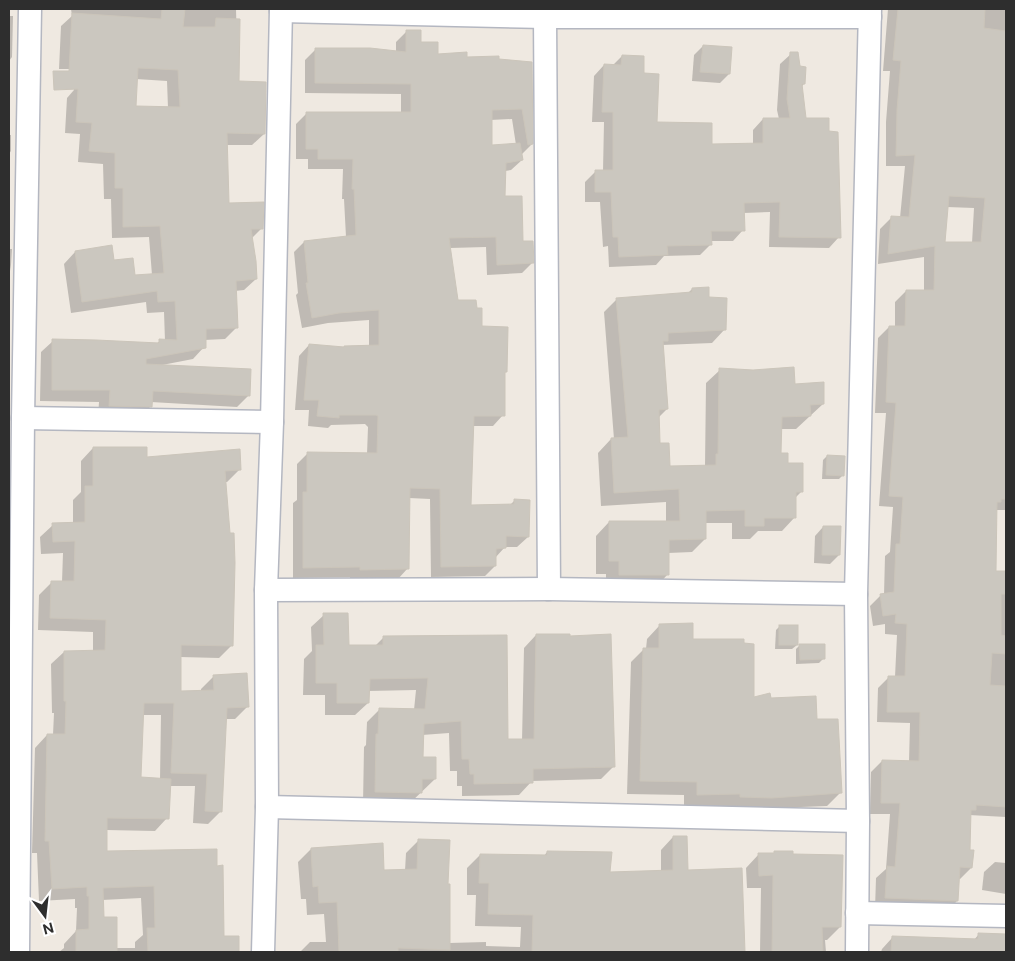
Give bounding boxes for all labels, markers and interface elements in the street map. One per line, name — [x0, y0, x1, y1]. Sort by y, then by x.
north arrow — [20, 891, 70, 941]
text: N — [41, 919, 56, 938]

